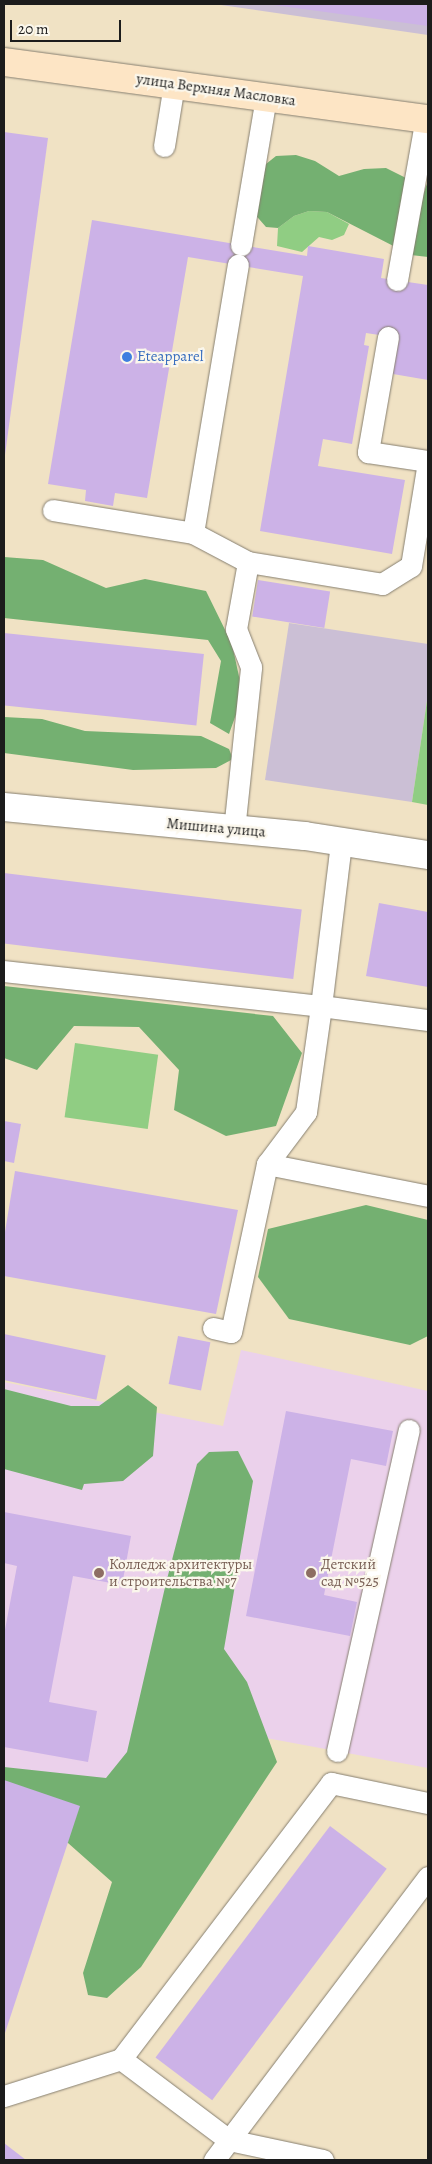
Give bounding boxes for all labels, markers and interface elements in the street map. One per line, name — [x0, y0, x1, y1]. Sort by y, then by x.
scale bar — [12, 10, 124, 42]
text: 20 m — [18, 19, 49, 39]
street label: улица Верхняя Масловка — [135, 70, 297, 110]
place label: Eteapparel — [137, 348, 203, 366]
marker: Eteapparel — [121, 351, 133, 363]
street label: Мишина улица — [166, 815, 266, 841]
place label: Колледж архитектуры и строительства №7 — [109, 1555, 252, 1590]
place label: Детский сад №525 — [321, 1555, 379, 1590]
marker: Колледж архитектуры и строительства №7 — [93, 1567, 105, 1579]
marker: Детский сад №525 — [305, 1567, 317, 1579]

